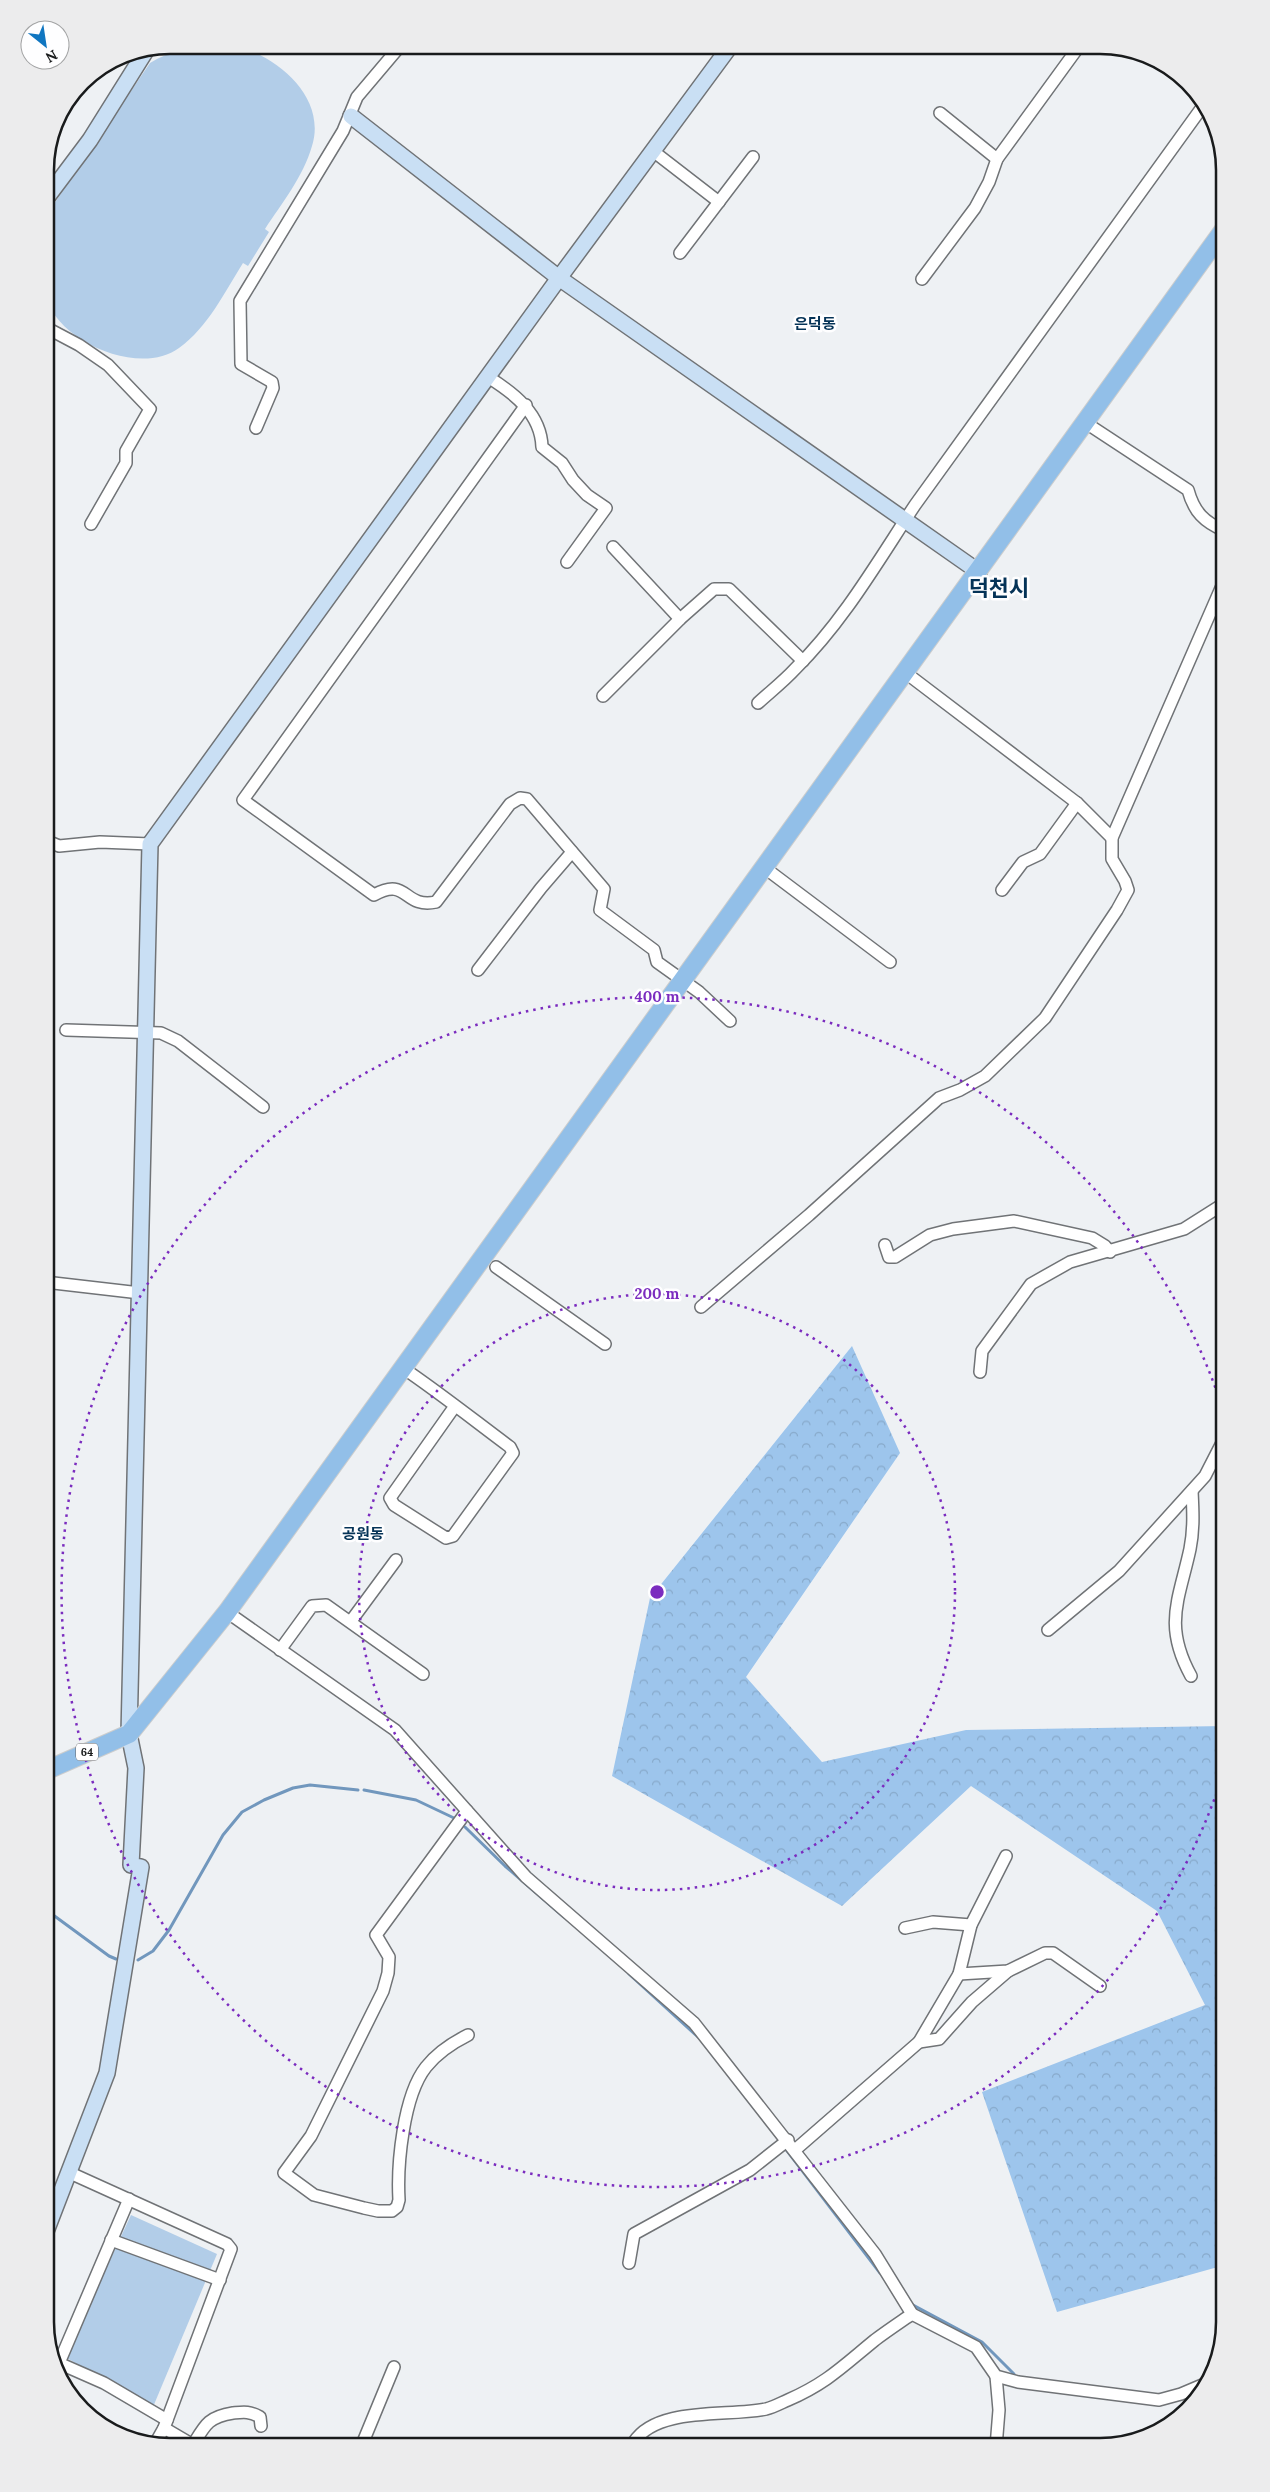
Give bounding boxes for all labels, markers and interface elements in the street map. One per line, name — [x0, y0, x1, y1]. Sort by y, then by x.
north arrow — [20, 20, 70, 70]
text: N — [42, 46, 61, 67]
district label: 은덕동 — [794, 314, 836, 333]
district label: 덕천시 — [969, 574, 1029, 602]
text: 400 m — [634, 987, 680, 1006]
text: 200 m — [635, 1284, 680, 1303]
district label: 공원동 — [342, 1524, 384, 1543]
centre of rings — [648, 1583, 666, 1601]
road number: 64 — [76, 1744, 98, 1760]

